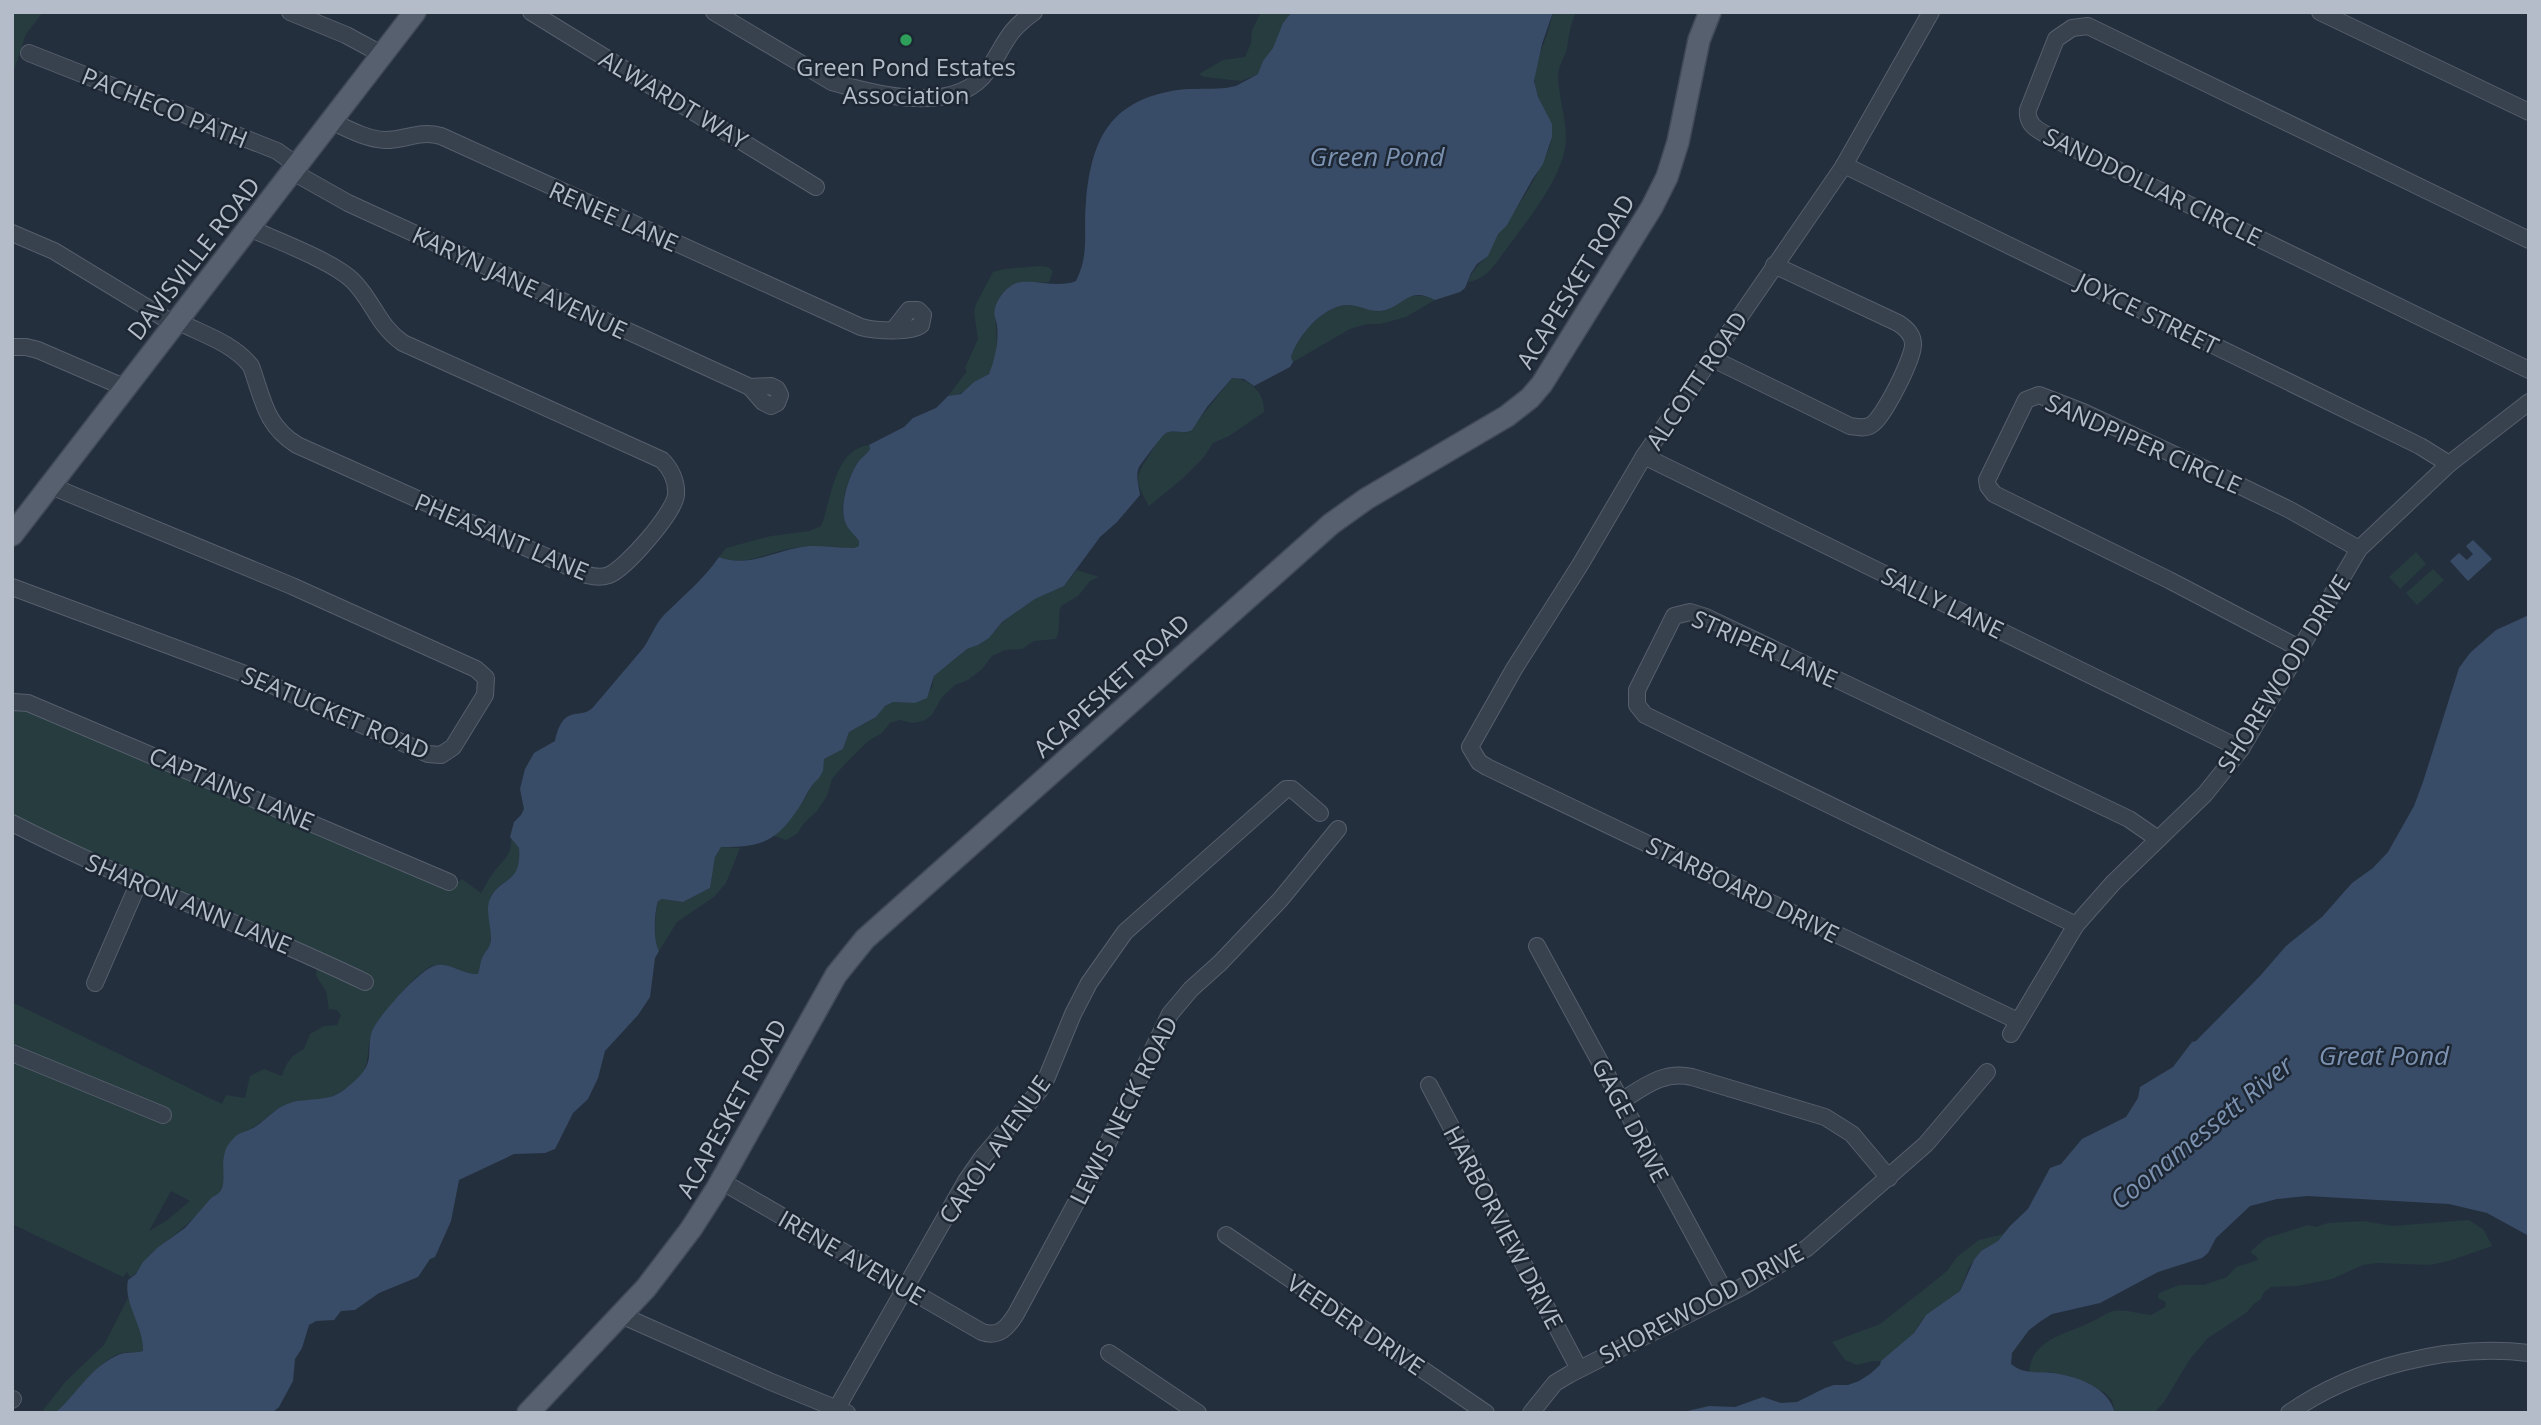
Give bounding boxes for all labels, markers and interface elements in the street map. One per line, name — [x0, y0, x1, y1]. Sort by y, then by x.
marker: Green Pond Estates Association — [898, 32, 914, 48]
street label: ALWARDT WAY — [594, 42, 755, 157]
place label: Green Pond Estates Association — [796, 50, 1016, 111]
street label: PACHECO PATH — [77, 59, 253, 155]
street label: SANDDOLLAR CIRCLE — [2038, 119, 2268, 253]
water label: Green Pond — [1310, 138, 1445, 174]
street label: DAVISVILLE ROAD — [119, 170, 267, 346]
street label: RENEE LANE — [544, 173, 684, 259]
street label: ACAPESKET ROAD — [1508, 187, 1642, 375]
street label: KARYN JANE AVENUE — [407, 218, 633, 346]
street label: JOYCE STREET — [2070, 263, 2225, 362]
street label: ALCOTT ROAD — [1638, 304, 1754, 456]
street label: SANDPIPER CIRCLE — [2041, 385, 2247, 501]
street label: PHEASANT LANE — [410, 485, 594, 587]
street label: SALLY LANE — [1876, 558, 2010, 646]
street label: SHOREWOOD DRIVE — [2209, 568, 2357, 778]
street label: STRIPER LANE — [1687, 601, 1843, 695]
street label: ACAPESKET ROAD — [1026, 606, 1196, 764]
street label: SEATUCKET ROAD — [237, 658, 435, 766]
street label: CAPTAINS LANE — [144, 738, 320, 838]
street label: STARBOARD DRIVE — [1641, 828, 1845, 950]
street label: SHARON ANN LANE — [81, 845, 297, 961]
street label: LEWIS NECK ROAD — [1061, 1010, 1185, 1210]
street label: ACAPESKET ROAD — [668, 1013, 794, 1203]
water label: Great Pond — [2319, 1037, 2450, 1073]
water label: Coonamessett River — [2102, 1046, 2301, 1217]
street label: GAGE DRIVE — [1584, 1052, 1678, 1188]
street label: CAROL AVENUE — [931, 1068, 1057, 1230]
street label: HARBORVIEW DRIVE — [1436, 1119, 1572, 1335]
street label: IRENE AVENUE — [773, 1202, 931, 1312]
street label: SHOREWOOD DRIVE — [1593, 1235, 1809, 1371]
street label: VEEDER DRIVE — [1281, 1266, 1431, 1382]

